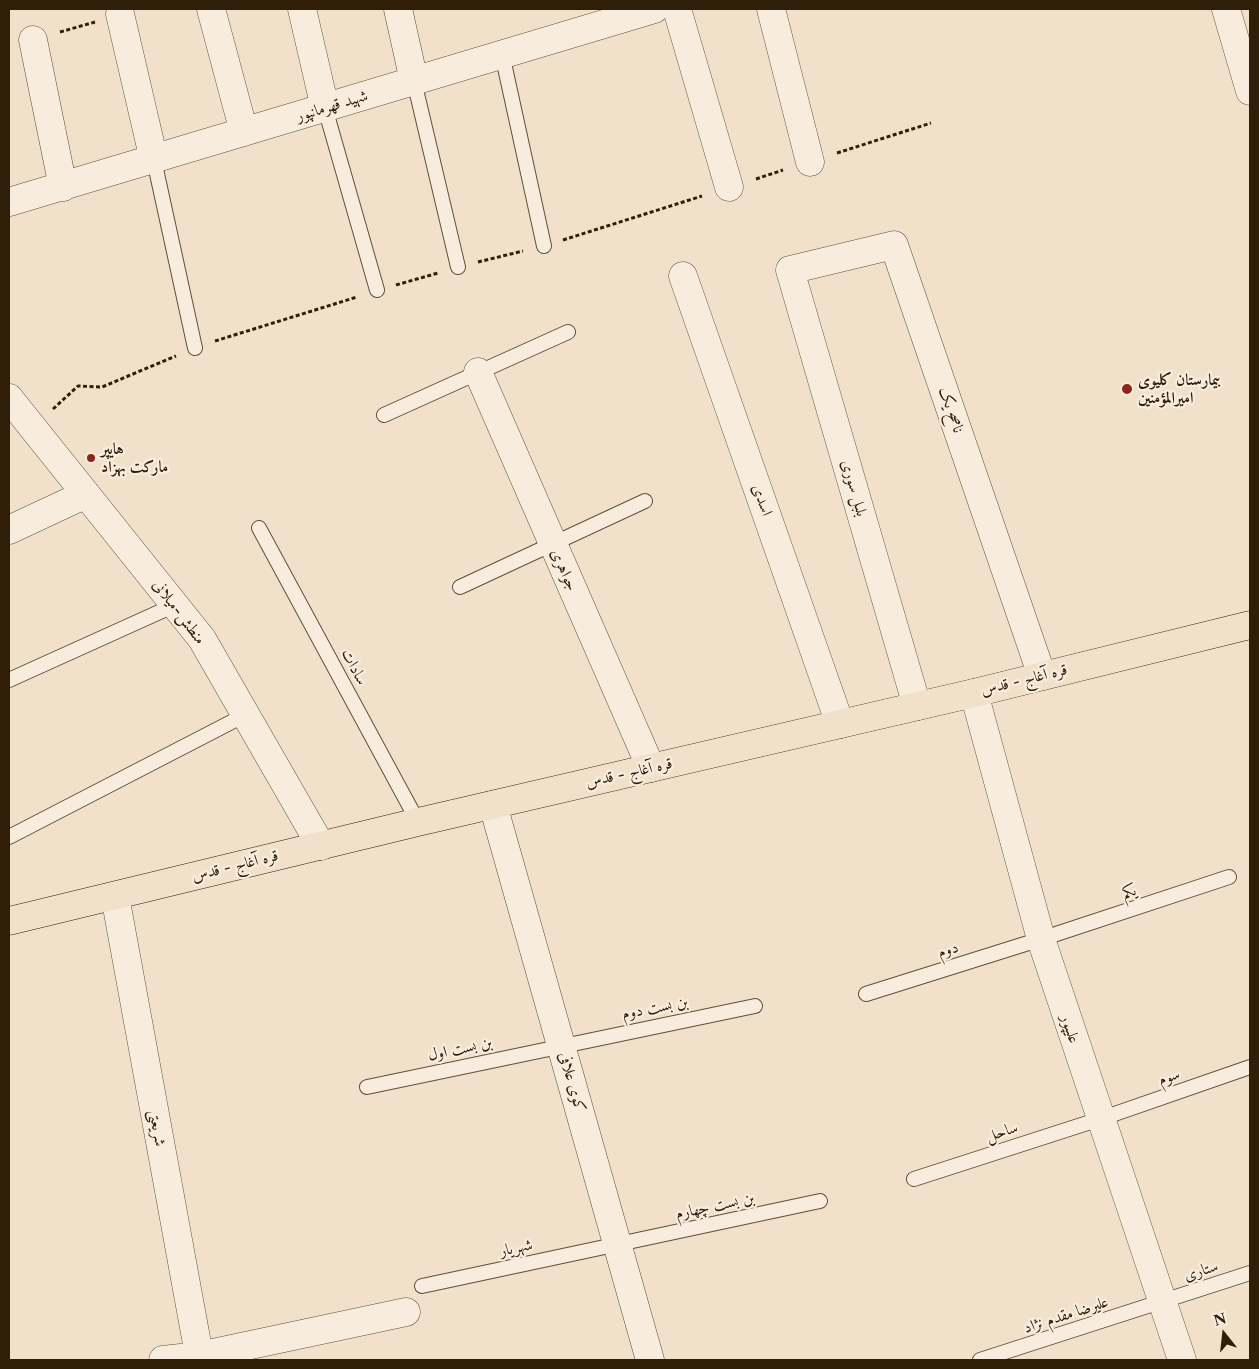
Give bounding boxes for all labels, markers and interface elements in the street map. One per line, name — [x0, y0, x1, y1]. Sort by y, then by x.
street label: شهید قهرمانپور — [294, 86, 370, 126]
place label: بیمارستان کلیوی امیرالمؤمنین — [1138, 370, 1220, 408]
marker: بیمارستان کلیوی امیرالمؤمنین — [1120, 382, 1134, 396]
street label: ناصح یک — [934, 384, 968, 436]
place label: هایپر مارکت بهزاد — [101, 439, 168, 477]
marker: هایپر مارکت بهزاد — [85, 452, 97, 464]
street label: بلبل سوری — [837, 458, 871, 518]
street label: اسدی — [748, 482, 776, 518]
street label: جواهری — [546, 546, 582, 594]
street label: منطش-میلانی — [148, 576, 210, 648]
street label: سادات — [337, 646, 371, 688]
street label: قره آغاج - قدس — [979, 660, 1069, 700]
street label: قره آغاج - قدس — [584, 754, 674, 792]
street label: قره آغاج - قدس — [190, 846, 280, 886]
street label: یکم — [1119, 881, 1139, 903]
street label: دوم — [935, 938, 961, 962]
street label: بن بست دوم — [620, 992, 690, 1024]
street label: علیپور — [1056, 1012, 1084, 1046]
street label: بن بست اول — [426, 1033, 494, 1065]
street label: کوی علافی — [554, 1050, 590, 1114]
street label: سوم — [1156, 1064, 1182, 1090]
street label: شریعتی — [144, 1108, 170, 1148]
street label: ساحل — [983, 1118, 1021, 1146]
street label: بن بست چهارم — [674, 1188, 756, 1224]
street label: شهریار — [498, 1235, 534, 1261]
street label: ستاری — [1181, 1256, 1221, 1286]
street label: علیرضا مقدم نژاد — [1021, 1292, 1111, 1338]
north arrow — [1199, 1309, 1249, 1359]
text: N — [1212, 1309, 1228, 1330]

